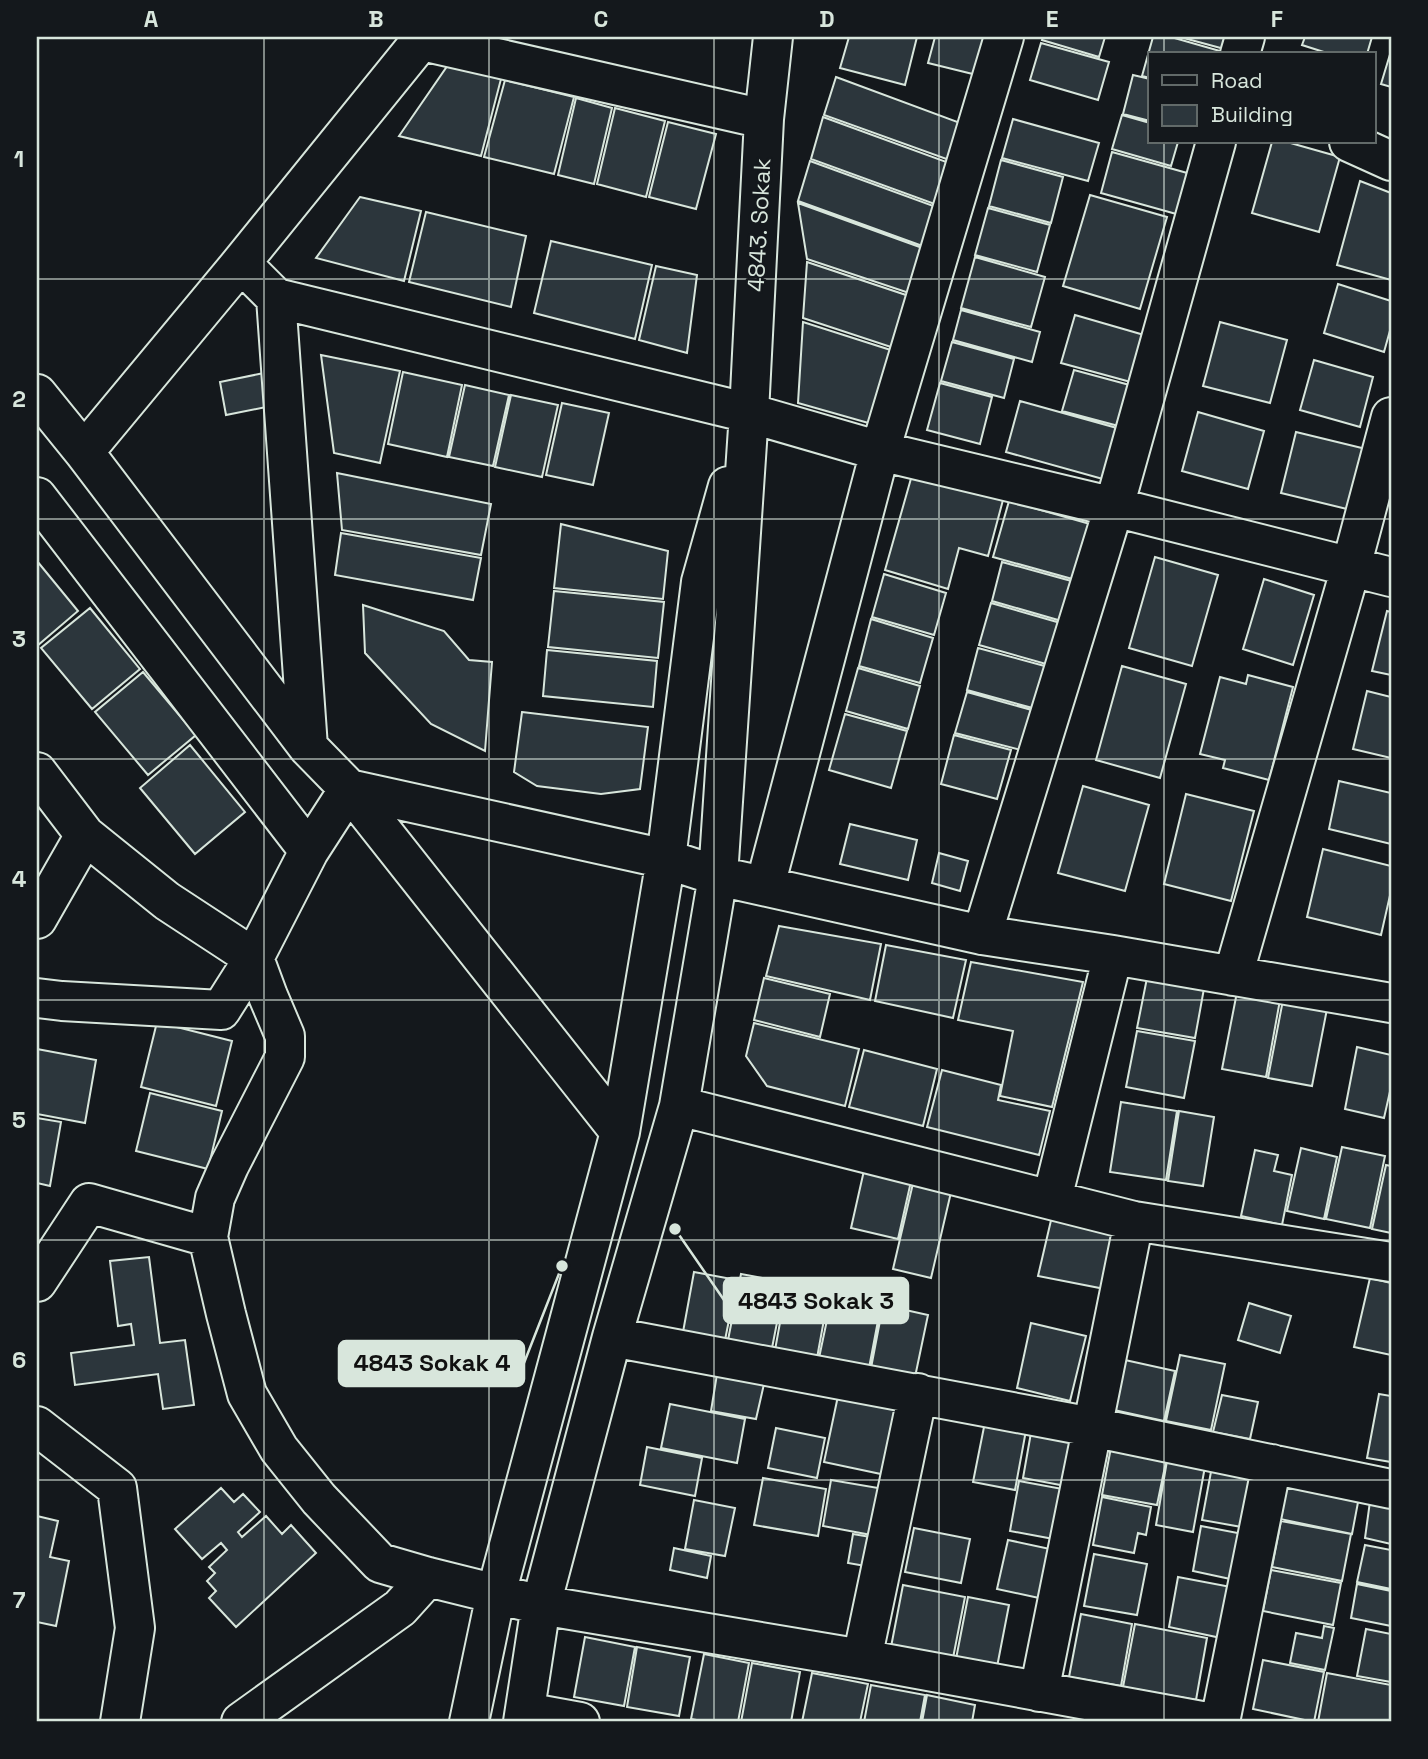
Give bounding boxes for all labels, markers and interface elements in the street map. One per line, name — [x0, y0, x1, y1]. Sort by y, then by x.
text: A — [144, 4, 159, 34]
text: B — [368, 4, 384, 34]
text: C — [594, 4, 608, 34]
text: D — [819, 4, 835, 34]
text: E — [1046, 4, 1058, 34]
text: F — [1271, 4, 1283, 34]
legend — [1148, 52, 1376, 144]
text: Road — [1211, 67, 1263, 94]
text: Building — [1211, 101, 1293, 128]
text: 1 — [14, 144, 24, 174]
street label: 4843. Sokak — [741, 157, 777, 293]
text: 2 — [12, 384, 26, 414]
text: 3 — [12, 624, 26, 654]
text: 4 — [12, 864, 27, 894]
text: 5 — [12, 1105, 26, 1135]
callout: 4843 Sokak 3 — [724, 1278, 908, 1323]
text: 4843 Sokak 3 — [738, 1285, 894, 1316]
callout: 4843 Sokak 4 — [339, 1341, 524, 1386]
text: 6 — [12, 1345, 26, 1375]
text: 4843 Sokak 4 — [354, 1347, 510, 1378]
text: 7 — [13, 1585, 26, 1615]

